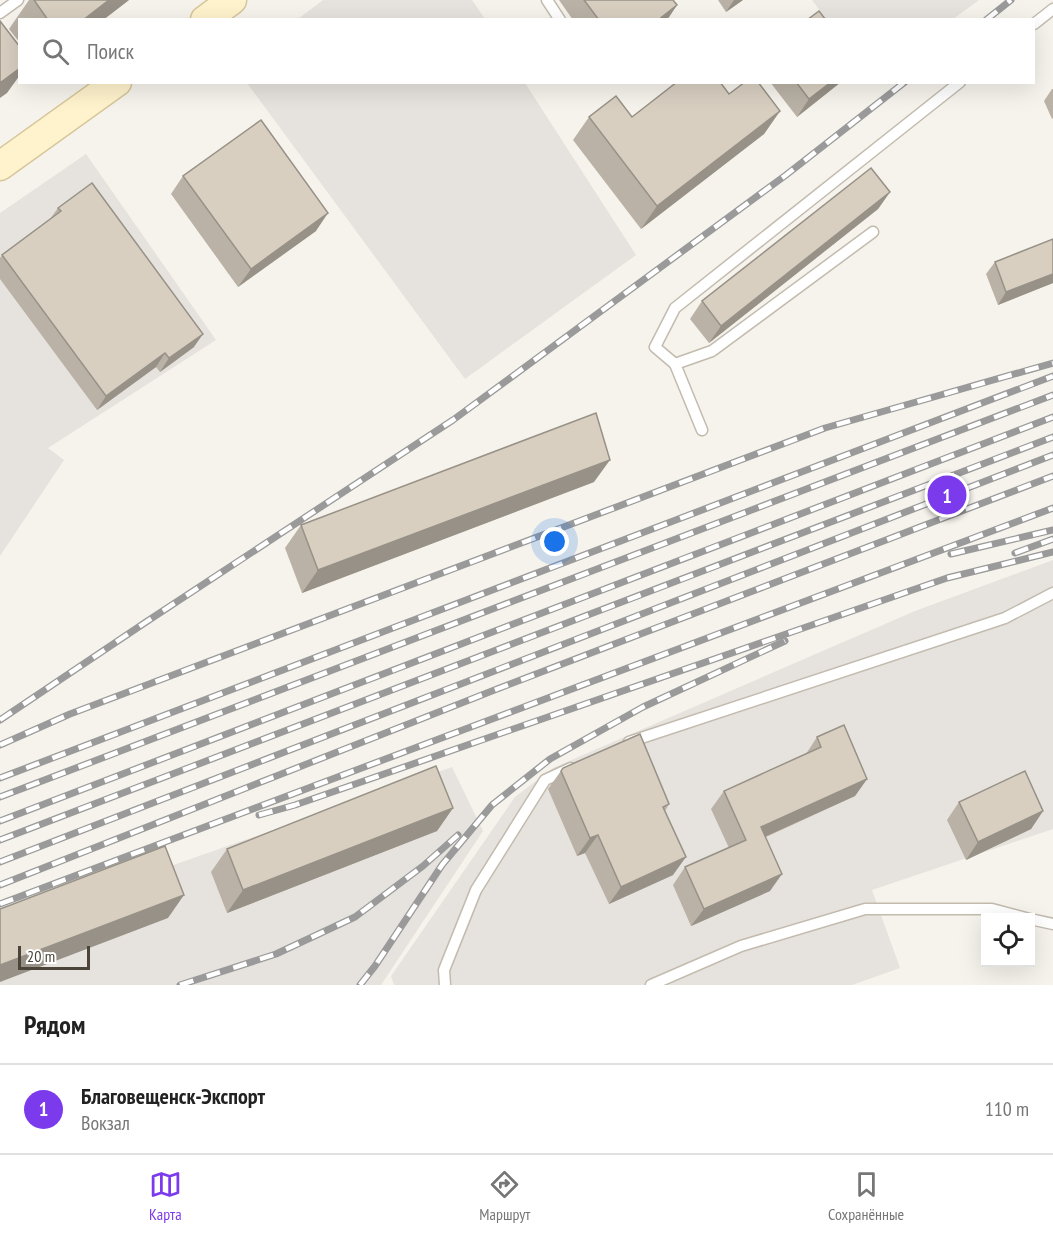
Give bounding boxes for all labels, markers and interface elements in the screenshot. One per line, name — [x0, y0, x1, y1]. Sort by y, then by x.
search box — [18, 18, 1035, 84]
icon: search — [39, 35, 72, 68]
text: Поиск — [87, 37, 134, 65]
pin: 1 — [928, 472, 966, 518]
your location — [540, 527, 569, 556]
map controls — [981, 913, 1035, 967]
button: locate — [981, 913, 1035, 967]
scale bar — [18, 943, 90, 970]
text: 20 m — [27, 946, 55, 966]
text: Рядом — [24, 1008, 85, 1041]
text: Благовещенск-Экспорт — [81, 1082, 265, 1110]
text: 1 — [39, 1096, 48, 1122]
text: 110 m — [985, 1096, 1029, 1122]
text: Вокзал — [81, 1110, 130, 1136]
tab: Карта — [149, 1168, 182, 1224]
tab: Маршрут — [479, 1168, 530, 1224]
tab: Сохранённые — [828, 1168, 904, 1224]

